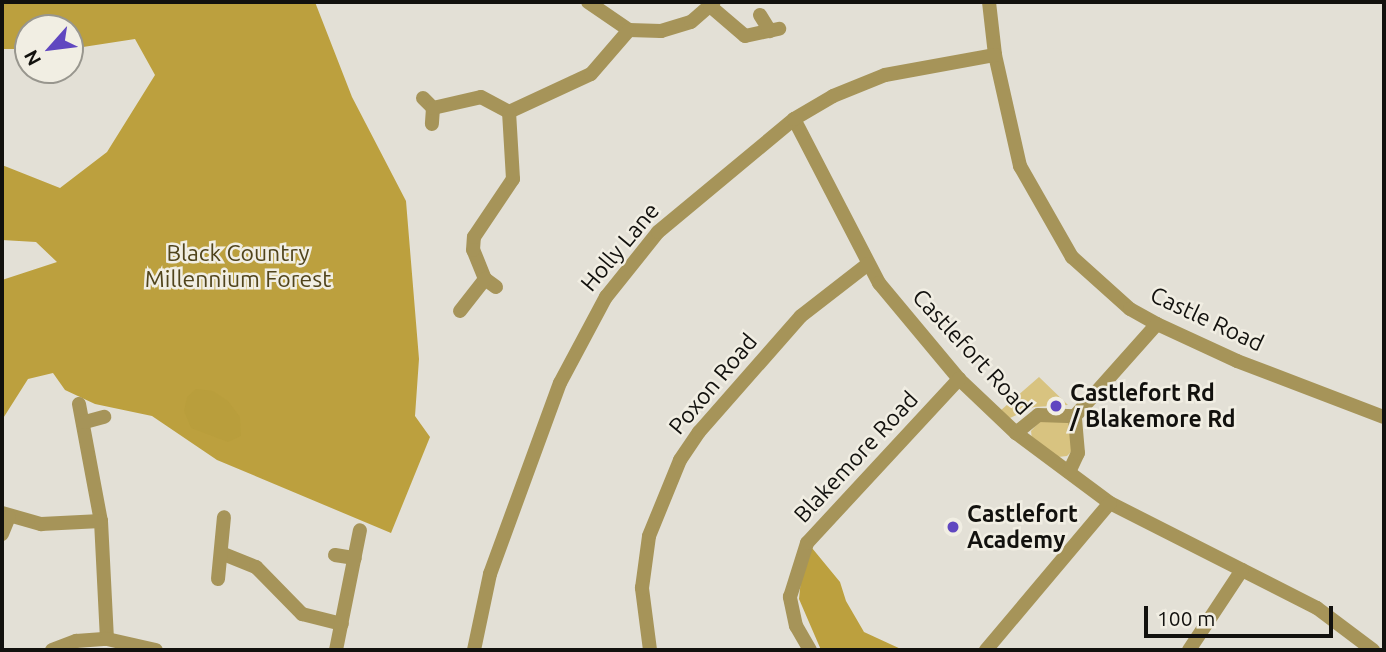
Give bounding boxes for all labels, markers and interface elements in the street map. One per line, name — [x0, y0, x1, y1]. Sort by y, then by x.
north arrow — [14, 14, 84, 84]
text: N — [19, 46, 45, 69]
street label: Holly Lane — [575, 197, 665, 297]
park label: Black Country Millennium Forest — [145, 239, 331, 293]
street label: Castle Road — [1146, 281, 1268, 357]
street label: Castlefort Road — [907, 283, 1037, 421]
street label: Poxon Road — [663, 328, 763, 440]
place label: Castlefort Rd / Blakemore Rd — [1070, 379, 1236, 433]
street label: Blakemore Road — [788, 386, 924, 528]
marker: Castlefort Rd / Blakemore Rd — [1048, 398, 1064, 414]
place label: Castlefort Academy — [967, 500, 1078, 554]
marker: Castlefort Academy — [945, 519, 961, 535]
scale bar — [1148, 592, 1337, 636]
text: 100 m — [1157, 606, 1215, 630]

